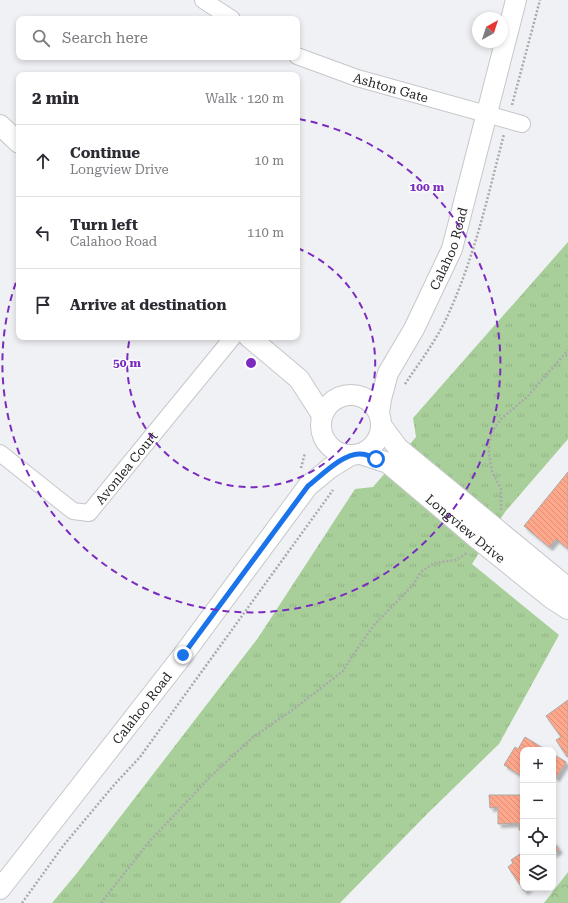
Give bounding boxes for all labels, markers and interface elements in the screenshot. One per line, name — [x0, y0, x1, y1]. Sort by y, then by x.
north arrow — [472, 12, 508, 48]
search box — [16, 16, 300, 60]
icon: search — [30, 27, 52, 49]
text: Search here — [62, 29, 148, 47]
street label: Ashton Gate — [352, 70, 430, 105]
text: 2 min — [32, 88, 79, 108]
text: Walk · 120 m — [205, 91, 284, 106]
text: Continue — [70, 144, 140, 162]
icon: ahead — [32, 150, 54, 172]
text: 10 m — [254, 153, 284, 168]
text: Longview Drive — [70, 162, 169, 177]
text: 100 m — [410, 180, 445, 194]
street label: Calahoo Road — [426, 205, 470, 292]
text: Turn left — [70, 216, 138, 234]
icon: left — [32, 222, 54, 244]
text: 110 m — [247, 225, 284, 240]
text: Calahoo Road — [70, 234, 157, 249]
icon: arrive — [32, 294, 54, 316]
text: Arrive at destination — [70, 296, 226, 314]
text: 50 m — [113, 356, 141, 370]
centre of rings — [244, 356, 258, 370]
street label: Avonlea Court — [92, 428, 160, 507]
route start — [367, 450, 385, 468]
street label: Longview Drive — [423, 491, 508, 566]
route end — [174, 646, 192, 664]
street label: Calahoo Road — [109, 668, 175, 747]
map controls — [520, 747, 556, 891]
button: + — [520, 747, 556, 783]
button: − — [520, 783, 556, 819]
button: locate — [520, 819, 556, 855]
button: layers — [520, 855, 556, 891]

